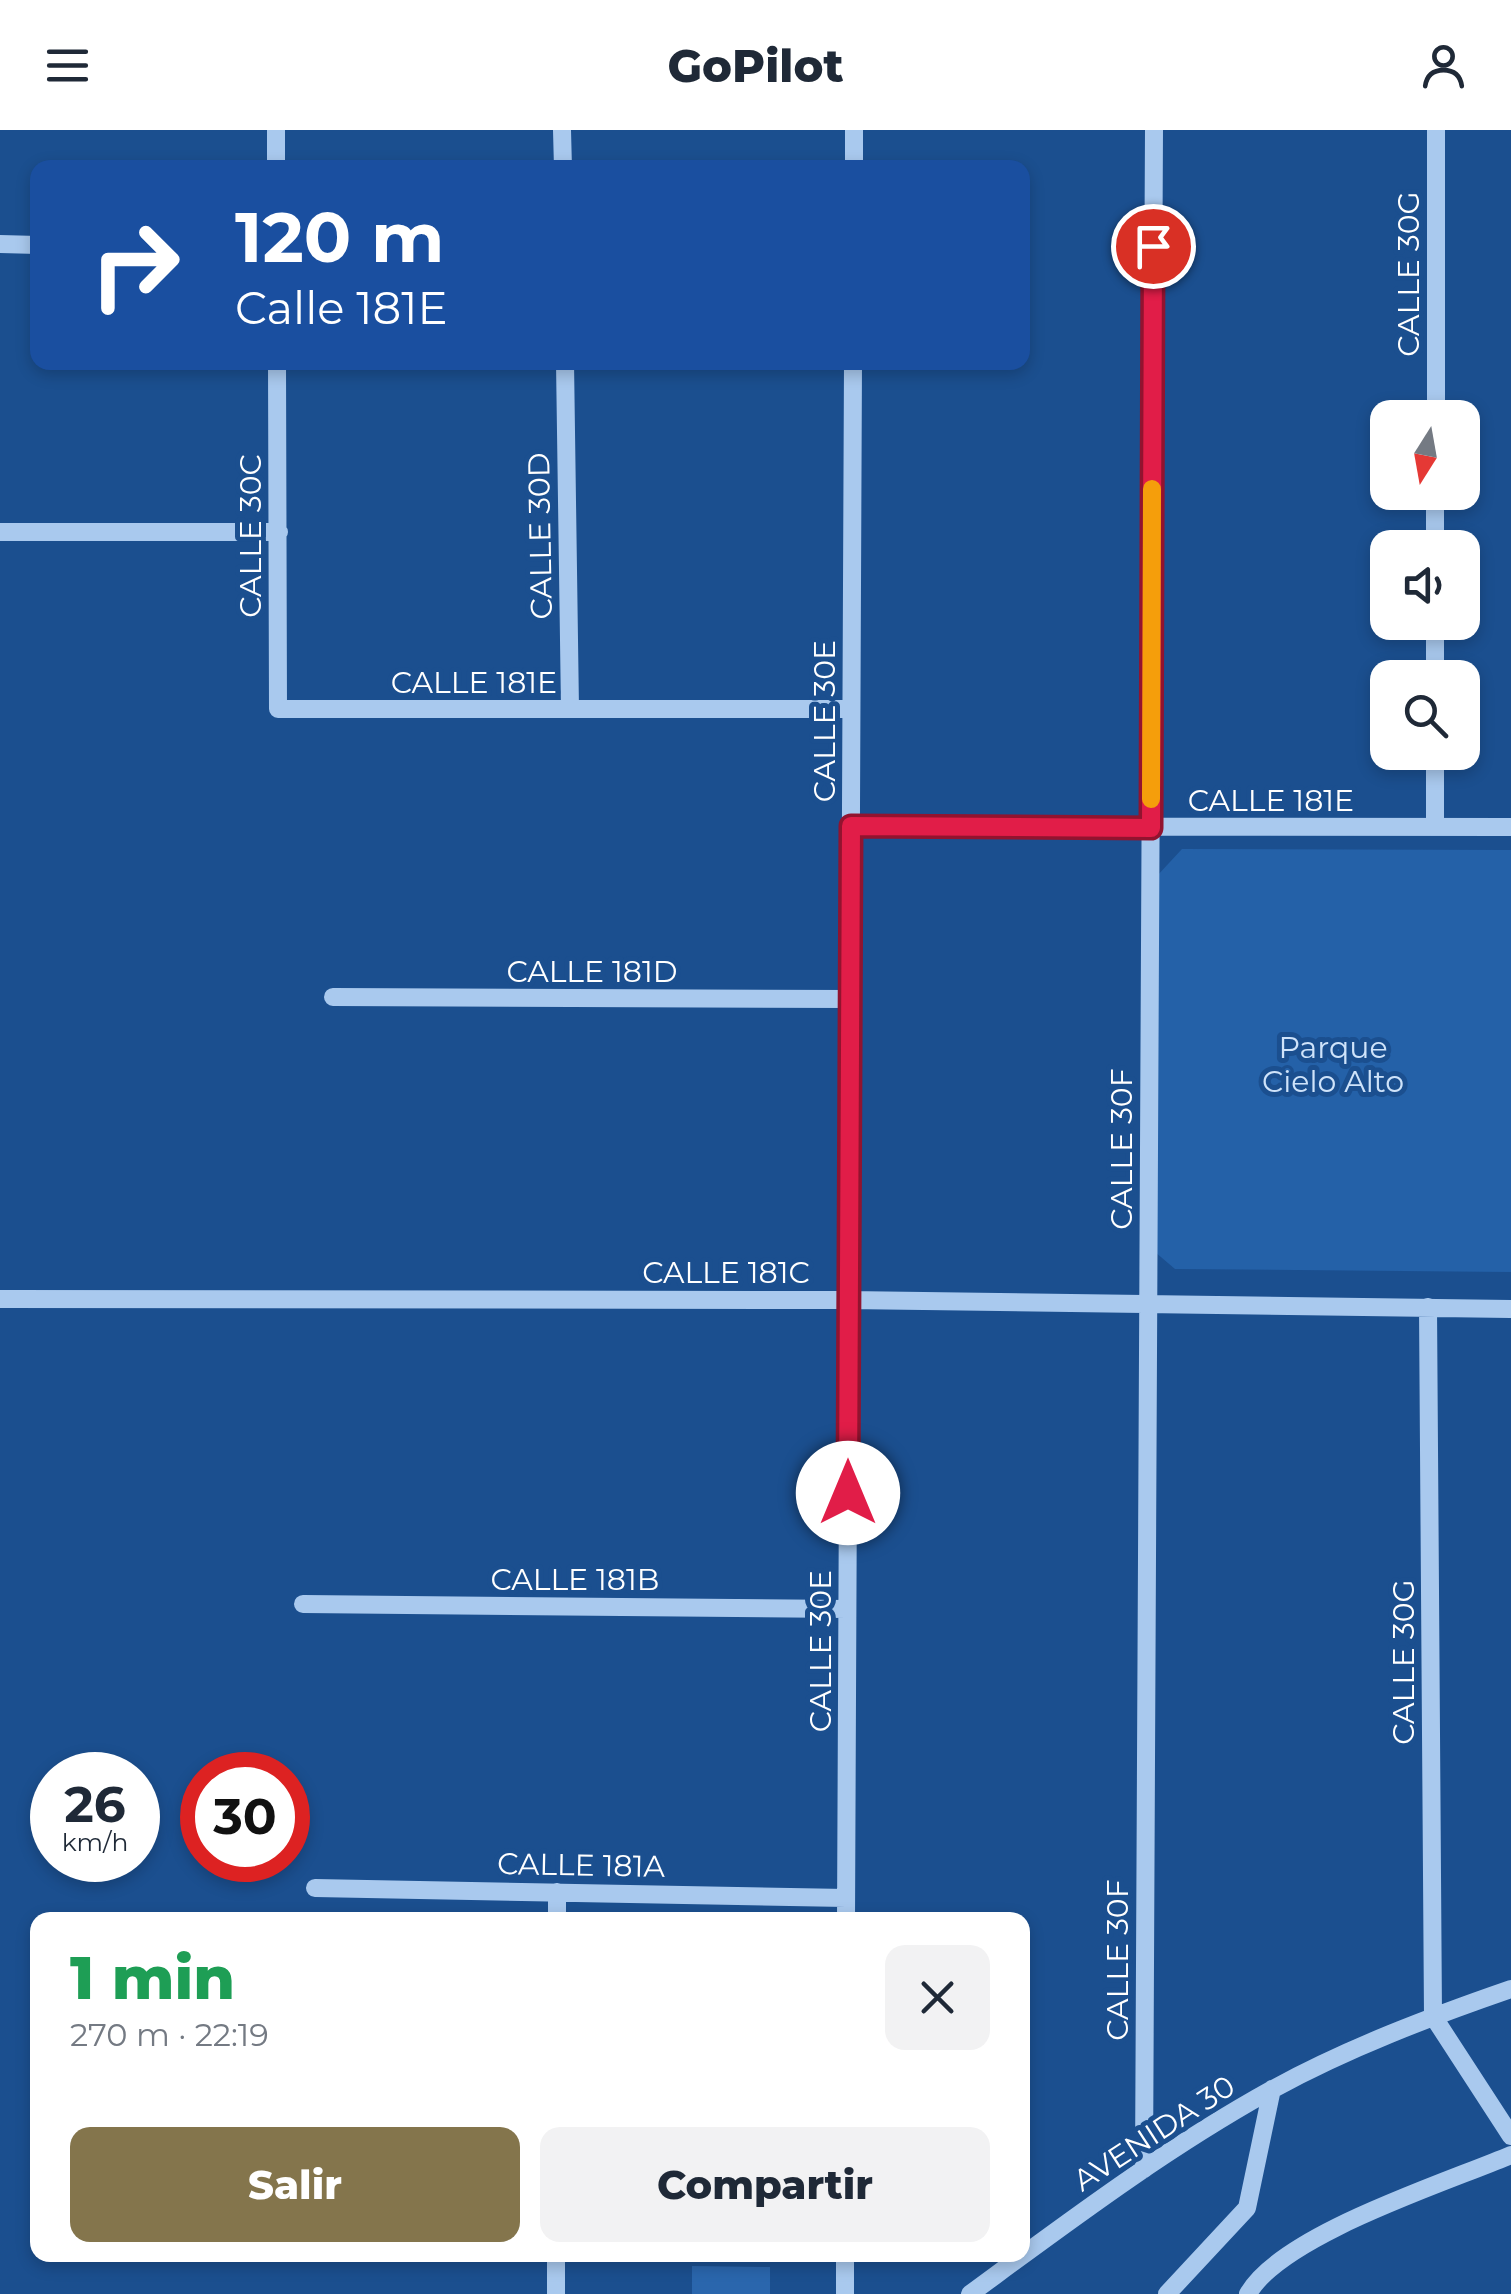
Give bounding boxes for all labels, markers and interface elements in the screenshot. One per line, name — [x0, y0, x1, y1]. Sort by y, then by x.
icon: menu — [40, 38, 95, 93]
text: GoPilot — [667, 38, 844, 93]
icon: person — [1416, 38, 1471, 93]
street label: CALLE 30G — [1390, 191, 1427, 357]
text: 120 m — [235, 194, 445, 280]
icon: right — [70, 200, 200, 330]
pin — [1111, 204, 1196, 289]
icon: arrive — [1126, 219, 1181, 274]
text: Calle 181E — [235, 280, 448, 335]
north arrow — [1370, 400, 1480, 510]
map controls — [1370, 400, 1480, 770]
street label: CALLE 30D — [520, 452, 560, 620]
street label: CALLE 30C — [232, 454, 269, 618]
button: sound — [1370, 530, 1480, 640]
street label: CALLE 30E — [806, 640, 843, 802]
button: search — [1370, 660, 1480, 770]
street label: CALLE 181E — [391, 664, 557, 701]
street label: CALLE 181E — [1188, 782, 1354, 819]
street label: CALLE 181D — [506, 953, 678, 990]
park label: Parque Cielo Alto — [1262, 1029, 1404, 1100]
street label: CALLE 30F — [1103, 1068, 1140, 1230]
street label: CALLE 181C — [642, 1254, 810, 1291]
position arrow — [796, 1441, 900, 1545]
street label: CALLE 181B — [491, 1561, 659, 1598]
street label: CALLE 30E — [802, 1570, 839, 1732]
street label: CALLE 30G — [1385, 1579, 1422, 1745]
speed limit sign: 30 — [180, 1752, 310, 1882]
text: 26 — [64, 1774, 126, 1835]
text: km/h — [62, 1827, 128, 1857]
street label: CALLE 181A — [497, 1845, 666, 1885]
street label: CALLE 30F — [1099, 1879, 1136, 2041]
text: 1 min — [70, 1941, 235, 2014]
button: close — [885, 1945, 990, 2050]
text: 270 m · 22:19 — [70, 2015, 269, 2054]
street label: AVENIDA 30 — [1066, 2067, 1242, 2199]
button: Salir — [70, 2127, 520, 2242]
button: Compartir — [540, 2127, 990, 2242]

